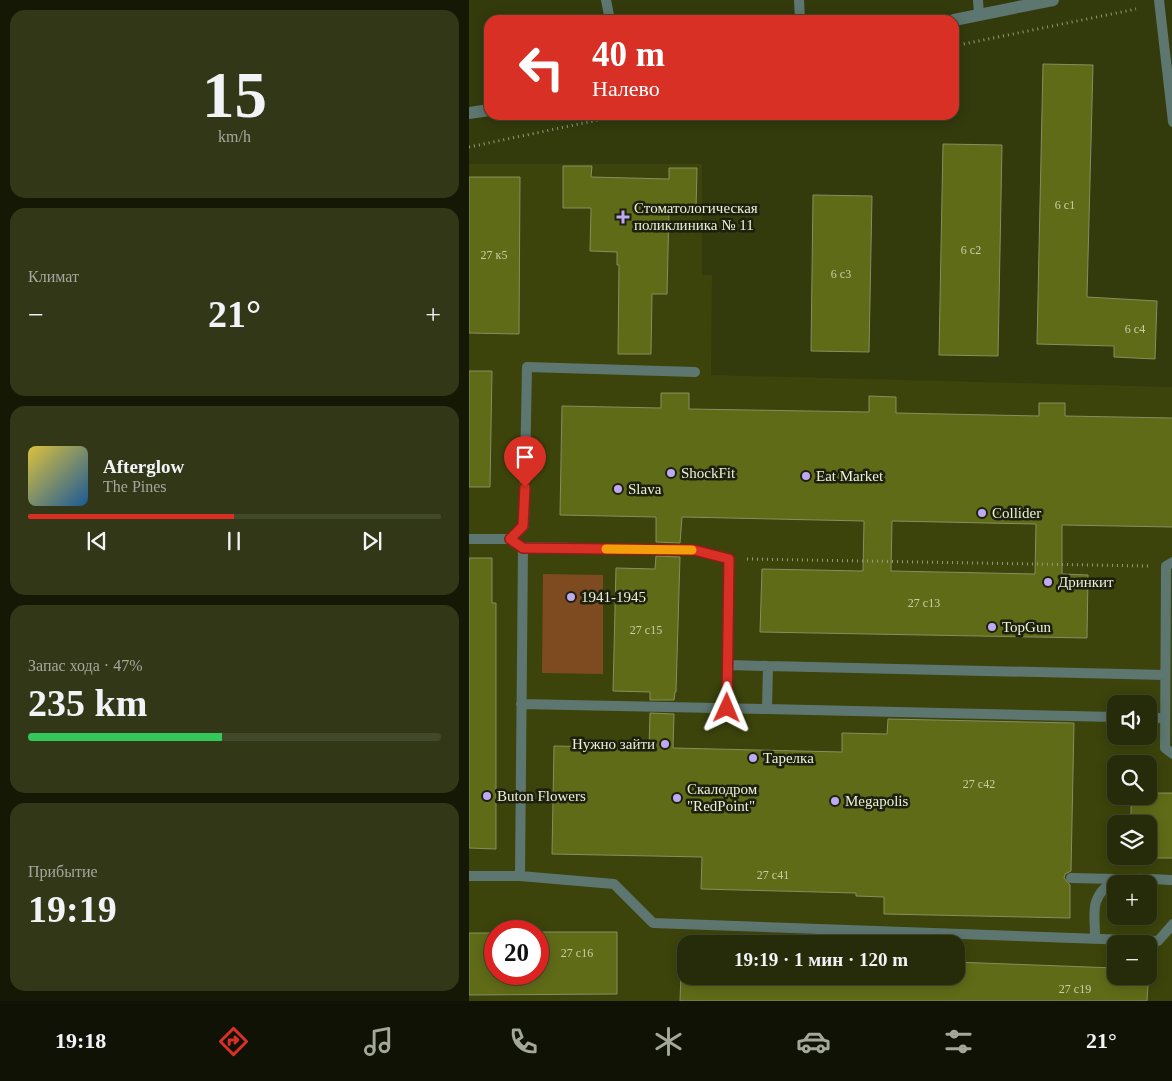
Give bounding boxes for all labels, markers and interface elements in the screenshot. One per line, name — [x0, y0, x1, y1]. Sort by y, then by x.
icon: left — [509, 35, 574, 100]
text: 40 m — [592, 35, 665, 74]
text: 15 — [202, 59, 267, 131]
text: Налево — [592, 76, 660, 101]
text: km/h — [218, 128, 251, 145]
house number: 6 с1 — [1055, 198, 1075, 212]
place label: Стоматологическая поликлиника № 11 — [634, 200, 758, 233]
marker: Стоматологическая поликлиника № 11 — [616, 210, 630, 224]
house number: 6 с2 — [961, 243, 981, 257]
house number: 27 к5 — [481, 248, 507, 262]
house number: 6 с3 — [831, 267, 851, 281]
text: Климат — [28, 268, 79, 285]
text: 21° — [208, 293, 261, 335]
text: − — [28, 299, 44, 330]
text: + — [425, 299, 441, 330]
house number: 6 с4 — [1125, 322, 1145, 336]
pin — [504, 436, 546, 487]
icon: arrive — [511, 443, 539, 471]
text: Afterglow — [103, 456, 184, 477]
place label: ShockFit — [681, 465, 736, 481]
marker: ShockFit — [665, 467, 677, 479]
place label: Eat Market — [816, 468, 884, 484]
marker: Eat Market — [800, 470, 812, 482]
text: The Pines — [103, 478, 167, 495]
place label: Slava — [628, 481, 662, 497]
marker: Slava — [612, 483, 624, 495]
place label: Collider — [992, 505, 1041, 521]
marker: Collider — [976, 507, 988, 519]
icon: previous — [83, 527, 111, 555]
icon: pause — [220, 527, 248, 555]
icon: next — [358, 527, 386, 555]
place label: Дринкит — [1058, 574, 1114, 590]
marker: Дринкит — [1042, 576, 1054, 588]
place label: 1941-1945 — [581, 589, 646, 605]
marker: 1941-1945 — [565, 591, 577, 603]
house number: 27 с13 — [908, 596, 940, 610]
place label: TopGun — [1002, 619, 1051, 635]
marker: TopGun — [986, 621, 998, 633]
house number: 27 с15 — [630, 623, 662, 637]
text: Запас хода · 47% — [28, 657, 143, 674]
position arrow — [700, 681, 752, 733]
text: 235 km — [28, 682, 147, 724]
map controls — [1107, 695, 1157, 985]
button: sound — [1107, 695, 1157, 745]
place label: Нужно зайти — [572, 736, 655, 752]
marker: Нужно зайти — [659, 738, 671, 750]
place label: Тарелка — [763, 750, 814, 766]
marker: Тарелка — [747, 752, 759, 764]
button: search — [1107, 755, 1157, 805]
house number: 27 с42 — [963, 777, 995, 791]
place label: Скалодром "RedPoint" — [687, 781, 758, 814]
place label: Buton Flowers — [497, 788, 586, 804]
marker: Buton Flowers — [481, 790, 493, 802]
marker: Скалодром "RedPoint" — [671, 792, 683, 804]
place label: Megapolis — [845, 793, 908, 809]
marker: Megapolis — [829, 795, 841, 807]
button: layers — [1107, 815, 1157, 865]
text: Прибытие — [28, 863, 98, 880]
house number: 27 с41 — [757, 868, 789, 882]
button: + — [1107, 875, 1157, 925]
text: 19:19 — [28, 888, 117, 930]
speed limit sign: 20 — [484, 920, 549, 985]
button: − — [1107, 935, 1157, 985]
house number: 27 с16 — [561, 946, 593, 960]
text: 19:19 · 1 мин · 120 m — [734, 949, 908, 970]
house number: 27 с19 — [1059, 982, 1091, 996]
icon: directions — [216, 1024, 251, 1059]
icon: music — [361, 1024, 396, 1059]
icon: phone — [506, 1024, 541, 1059]
icon: climate — [651, 1024, 686, 1059]
icon: car — [796, 1024, 831, 1059]
icon: filters — [941, 1024, 976, 1059]
text: 19:18 — [55, 1028, 106, 1053]
text: 21° — [1086, 1028, 1117, 1053]

